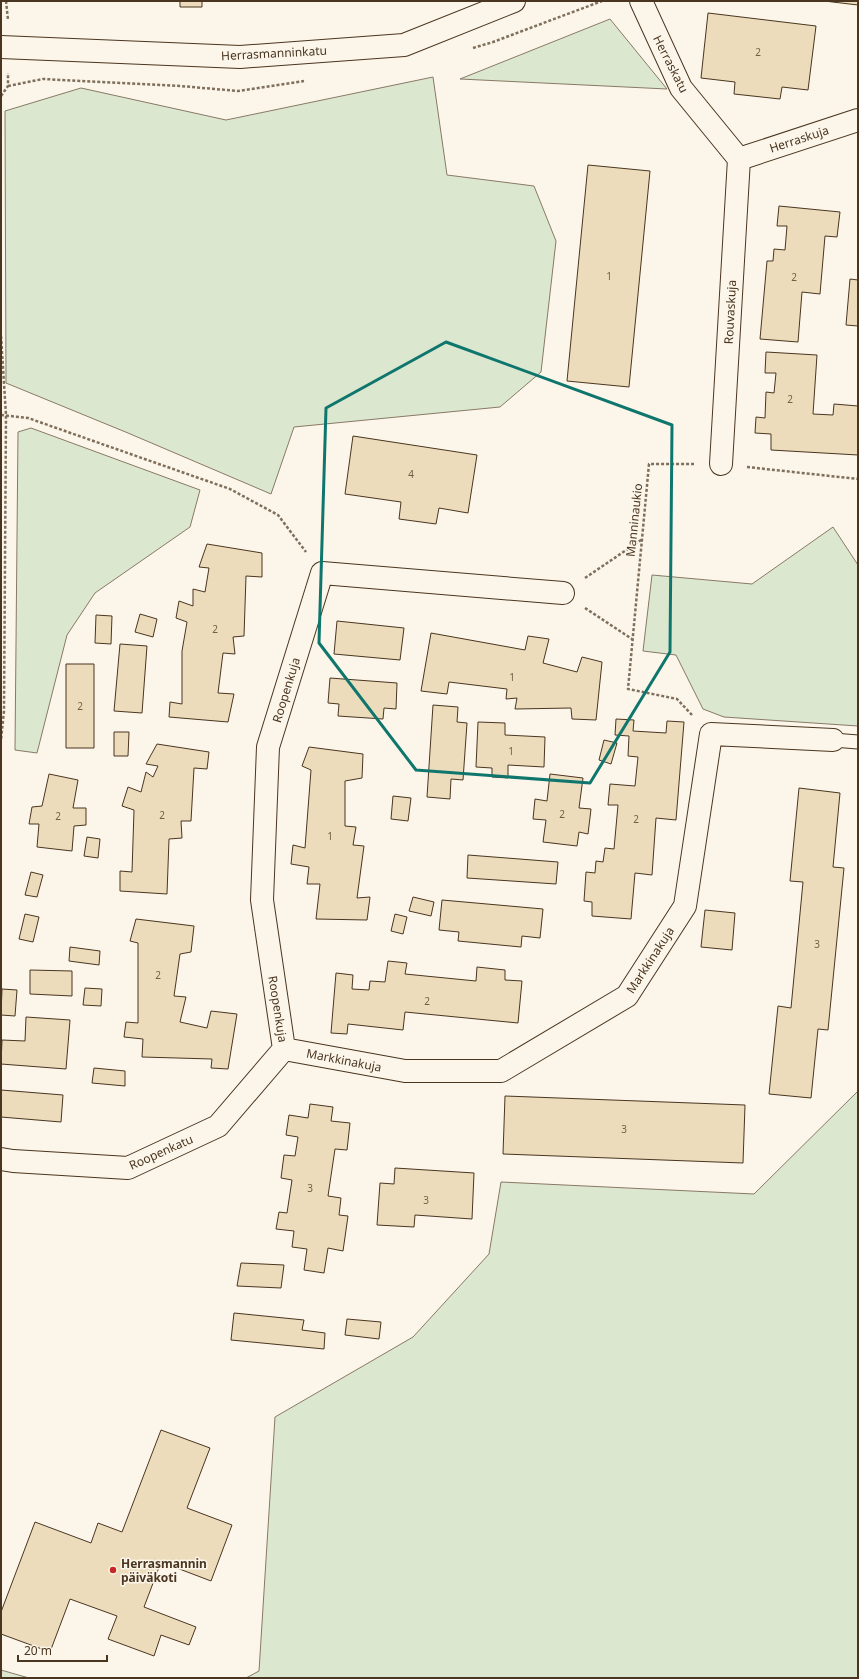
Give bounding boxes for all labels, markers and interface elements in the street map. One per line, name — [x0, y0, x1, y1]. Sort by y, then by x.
street label: Herraskatu — [649, 32, 693, 96]
street label: Herrasmanninkatu — [221, 42, 327, 64]
house number: 2 — [755, 45, 761, 59]
street label: Herraskuja — [767, 121, 831, 157]
house number: 1 — [606, 269, 612, 283]
house number: 2 — [791, 270, 797, 284]
street label: Rouvaskuja — [720, 279, 740, 345]
house number: 2 — [787, 392, 793, 406]
house number: 4 — [408, 467, 414, 481]
street label: Manninaukio — [622, 482, 646, 558]
house number: 2 — [212, 622, 218, 636]
street label: Roopenkuja — [268, 655, 304, 725]
house number: 1 — [509, 670, 515, 684]
house number: 2 — [77, 699, 83, 713]
house number: 1 — [508, 744, 514, 758]
house number: 2 — [559, 807, 565, 821]
house number: 2 — [159, 808, 165, 822]
house number: 2 — [55, 809, 61, 823]
house number: 2 — [633, 812, 639, 826]
house number: 1 — [327, 829, 333, 843]
street label: Markkinakuja — [622, 923, 678, 997]
house number: 3 — [814, 937, 820, 951]
house number: 2 — [155, 968, 161, 982]
street label: Roopenkuja — [264, 974, 292, 1044]
house number: 2 — [424, 994, 430, 1008]
street label: Markkinakuja — [305, 1044, 383, 1076]
house number: 3 — [621, 1122, 627, 1136]
street label: Roopenkatu — [126, 1130, 196, 1174]
house number: 3 — [307, 1181, 313, 1195]
house number: 3 — [423, 1193, 429, 1207]
place label: Herrasmannin päiväkoti — [121, 1555, 207, 1586]
marker: Herrasmannin päiväkoti — [108, 1565, 118, 1575]
scale bar — [18, 1637, 107, 1663]
text: 20 m — [24, 1642, 52, 1659]

